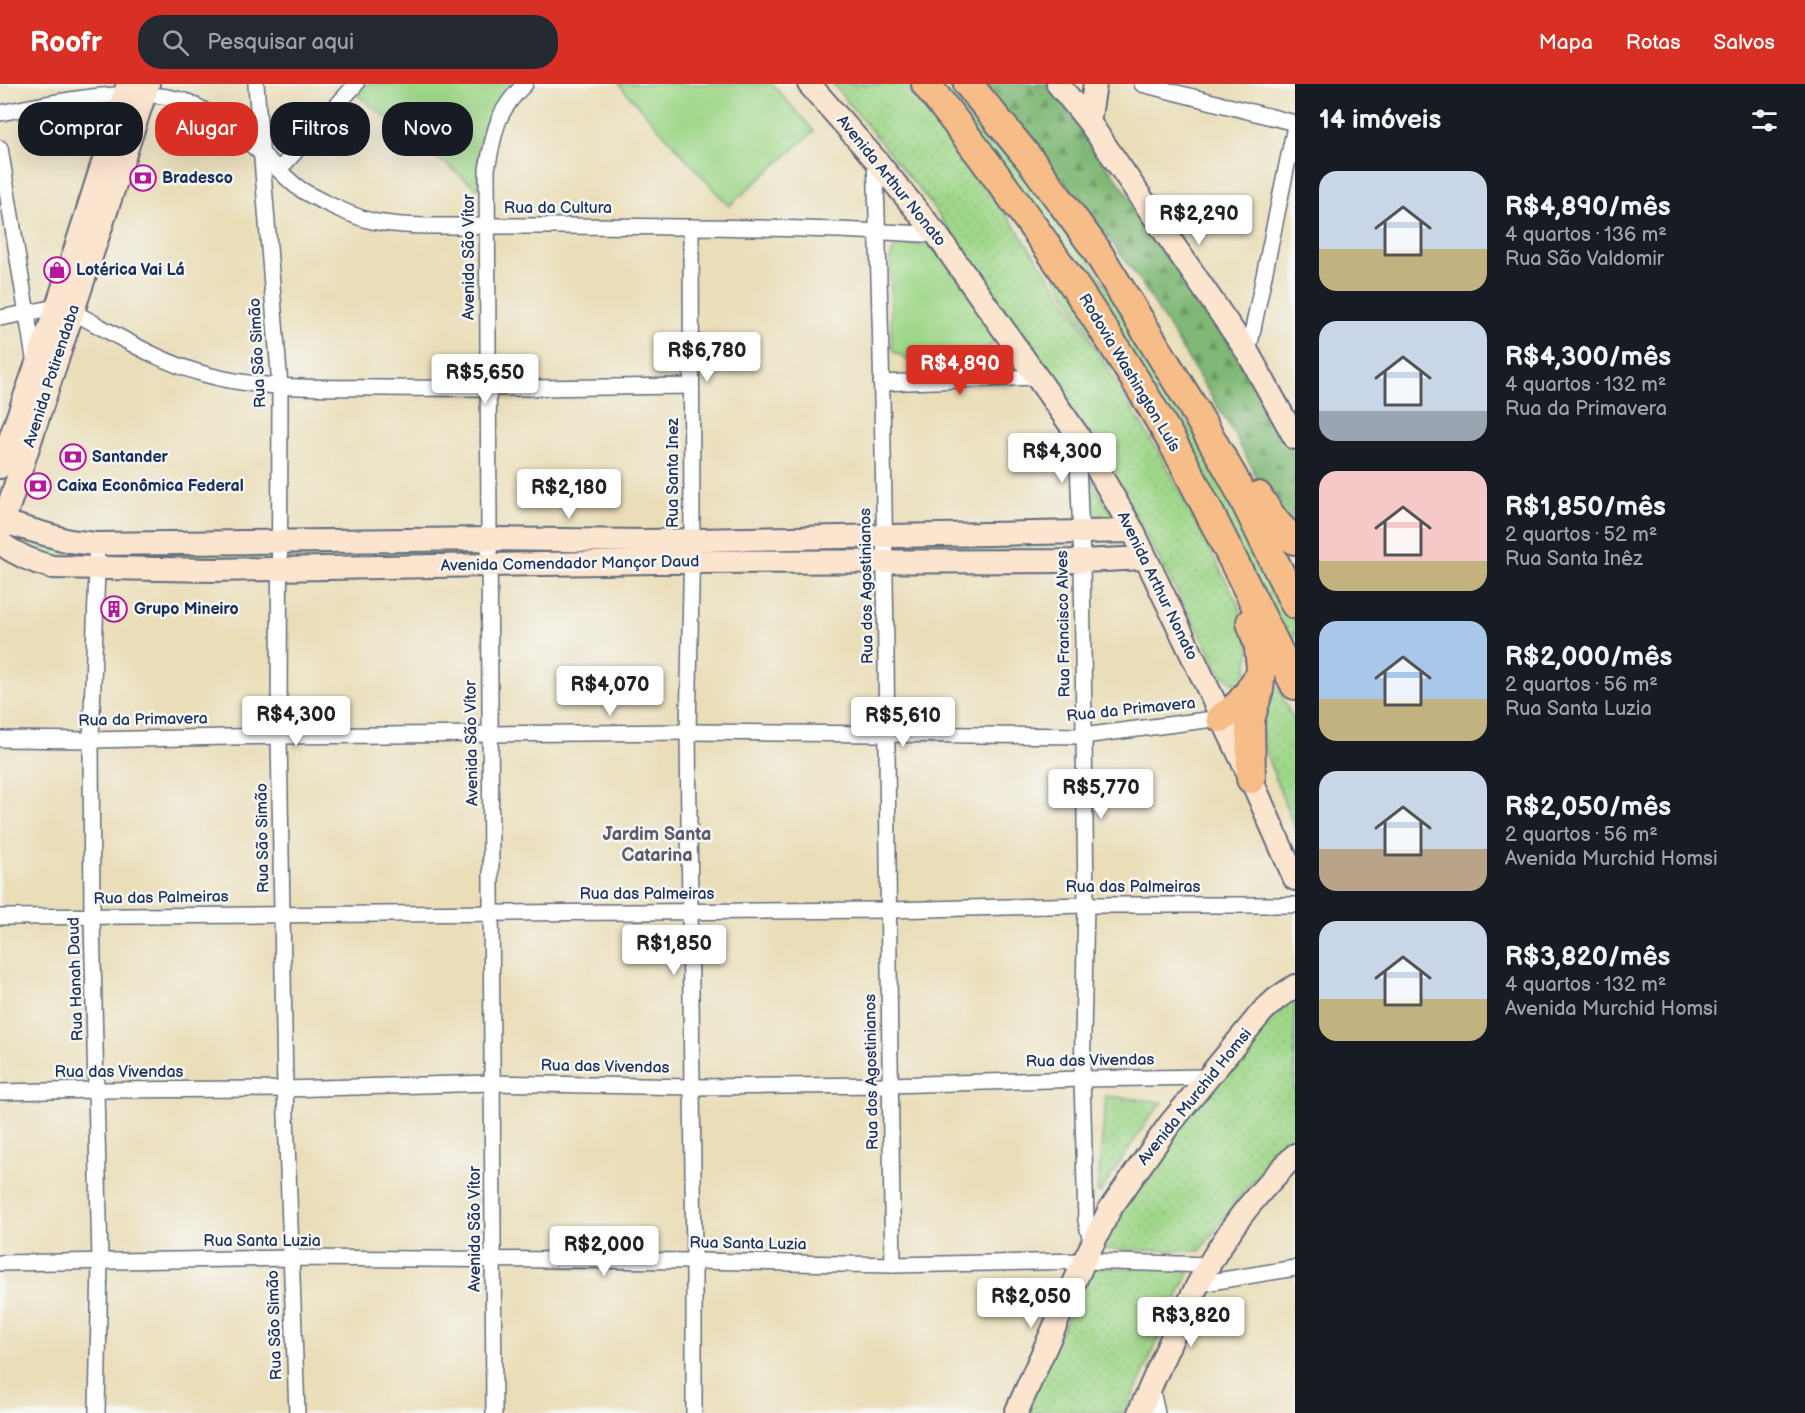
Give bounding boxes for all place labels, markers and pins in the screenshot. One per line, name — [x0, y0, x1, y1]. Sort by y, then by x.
bank icon: Bradesco — [128, 163, 158, 193]
place label: Bradesco — [162, 169, 233, 188]
pin: R$2,290 — [1144, 195, 1254, 246]
shop icon: Lotérica Vai Lá — [42, 255, 72, 285]
place label: Lotérica Vai Lá — [76, 261, 185, 280]
pin: R$6,780 — [652, 332, 762, 383]
pin: R$4,890 — [905, 345, 1015, 396]
pin: R$5,650 — [430, 354, 540, 405]
pin: R$4,300 — [1007, 433, 1117, 484]
bank icon: Santander — [58, 442, 88, 472]
place label: Santander — [92, 448, 169, 467]
pin: R$2,180 — [514, 469, 624, 520]
bank icon: Caixa Econômica Federal — [23, 471, 53, 501]
place label: Caixa Econômica Federal — [57, 477, 244, 496]
building icon: Grupo Mineiro — [99, 594, 129, 624]
place label: Grupo Mineiro — [134, 600, 239, 619]
pin: R$4,070 — [555, 666, 665, 717]
pin: R$4,300 — [241, 696, 351, 747]
pin: R$5,610 — [848, 697, 958, 748]
pin: R$5,770 — [1046, 769, 1156, 820]
pin: R$1,850 — [619, 925, 729, 976]
pin: R$2,000 — [549, 1226, 659, 1277]
pin: R$2,050 — [976, 1278, 1086, 1329]
pin: R$3,820 — [1136, 1297, 1246, 1348]

